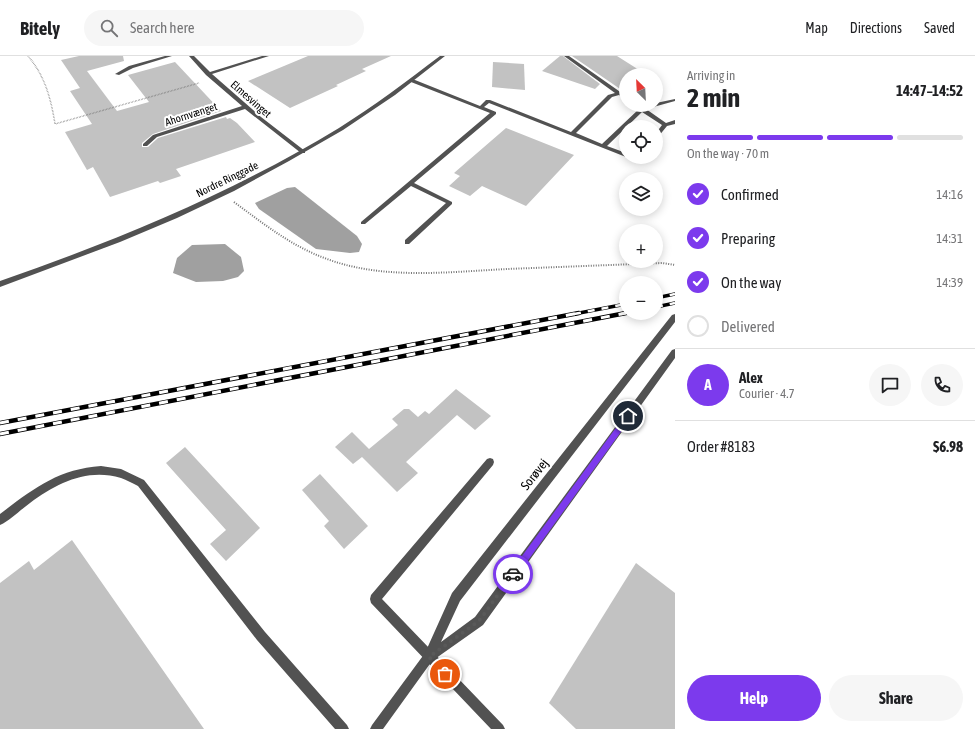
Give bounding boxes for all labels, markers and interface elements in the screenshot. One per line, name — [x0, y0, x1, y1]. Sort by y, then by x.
search box — [84, 10, 364, 46]
text: Bitely — [20, 17, 60, 39]
icon: search — [98, 17, 120, 39]
text: Search here — [130, 19, 195, 36]
text: Map — [805, 20, 828, 36]
text: Directions — [850, 20, 902, 36]
text: Saved — [924, 20, 955, 36]
north arrow — [619, 68, 663, 112]
map controls — [619, 68, 663, 320]
text: Arriving in — [687, 68, 735, 83]
street label: Elmesvinget — [228, 78, 274, 120]
text: 14:47–14:52 — [896, 82, 963, 99]
text: 2 min — [687, 83, 740, 113]
street label: Ahornvænget — [163, 100, 219, 128]
button: locate — [619, 120, 663, 164]
text: On the way · 70 m — [687, 146, 769, 161]
street label: Nordre Ringgade — [194, 159, 260, 199]
button: layers — [619, 172, 663, 216]
icon: check — [687, 183, 709, 205]
text: Confirmed — [721, 186, 779, 203]
text: 14:16 — [936, 187, 963, 202]
button: + — [619, 224, 663, 268]
icon: check — [687, 227, 709, 249]
text: Preparing — [721, 230, 775, 247]
text: 14:31 — [936, 231, 963, 246]
icon: check — [687, 271, 709, 293]
text: On the way — [721, 274, 782, 291]
text: 14:39 — [936, 275, 963, 290]
button: − — [619, 276, 663, 320]
text: Delivered — [721, 318, 775, 335]
button: chat — [869, 364, 911, 406]
button: phone — [921, 364, 963, 406]
text: Alex — [739, 369, 763, 386]
text: A — [704, 376, 712, 393]
text: Courier · 4.7 — [739, 386, 795, 401]
pin — [611, 399, 645, 433]
icon: home — [617, 405, 639, 427]
text: Order #8183 — [687, 438, 755, 455]
text: $6.98 — [933, 438, 963, 455]
street label: Sorøvej — [518, 456, 551, 493]
courier — [493, 554, 533, 594]
icon: car — [502, 563, 524, 585]
pin — [428, 657, 462, 691]
icon: bag — [434, 663, 456, 685]
button: Help — [687, 675, 821, 721]
button: Share — [829, 675, 963, 721]

